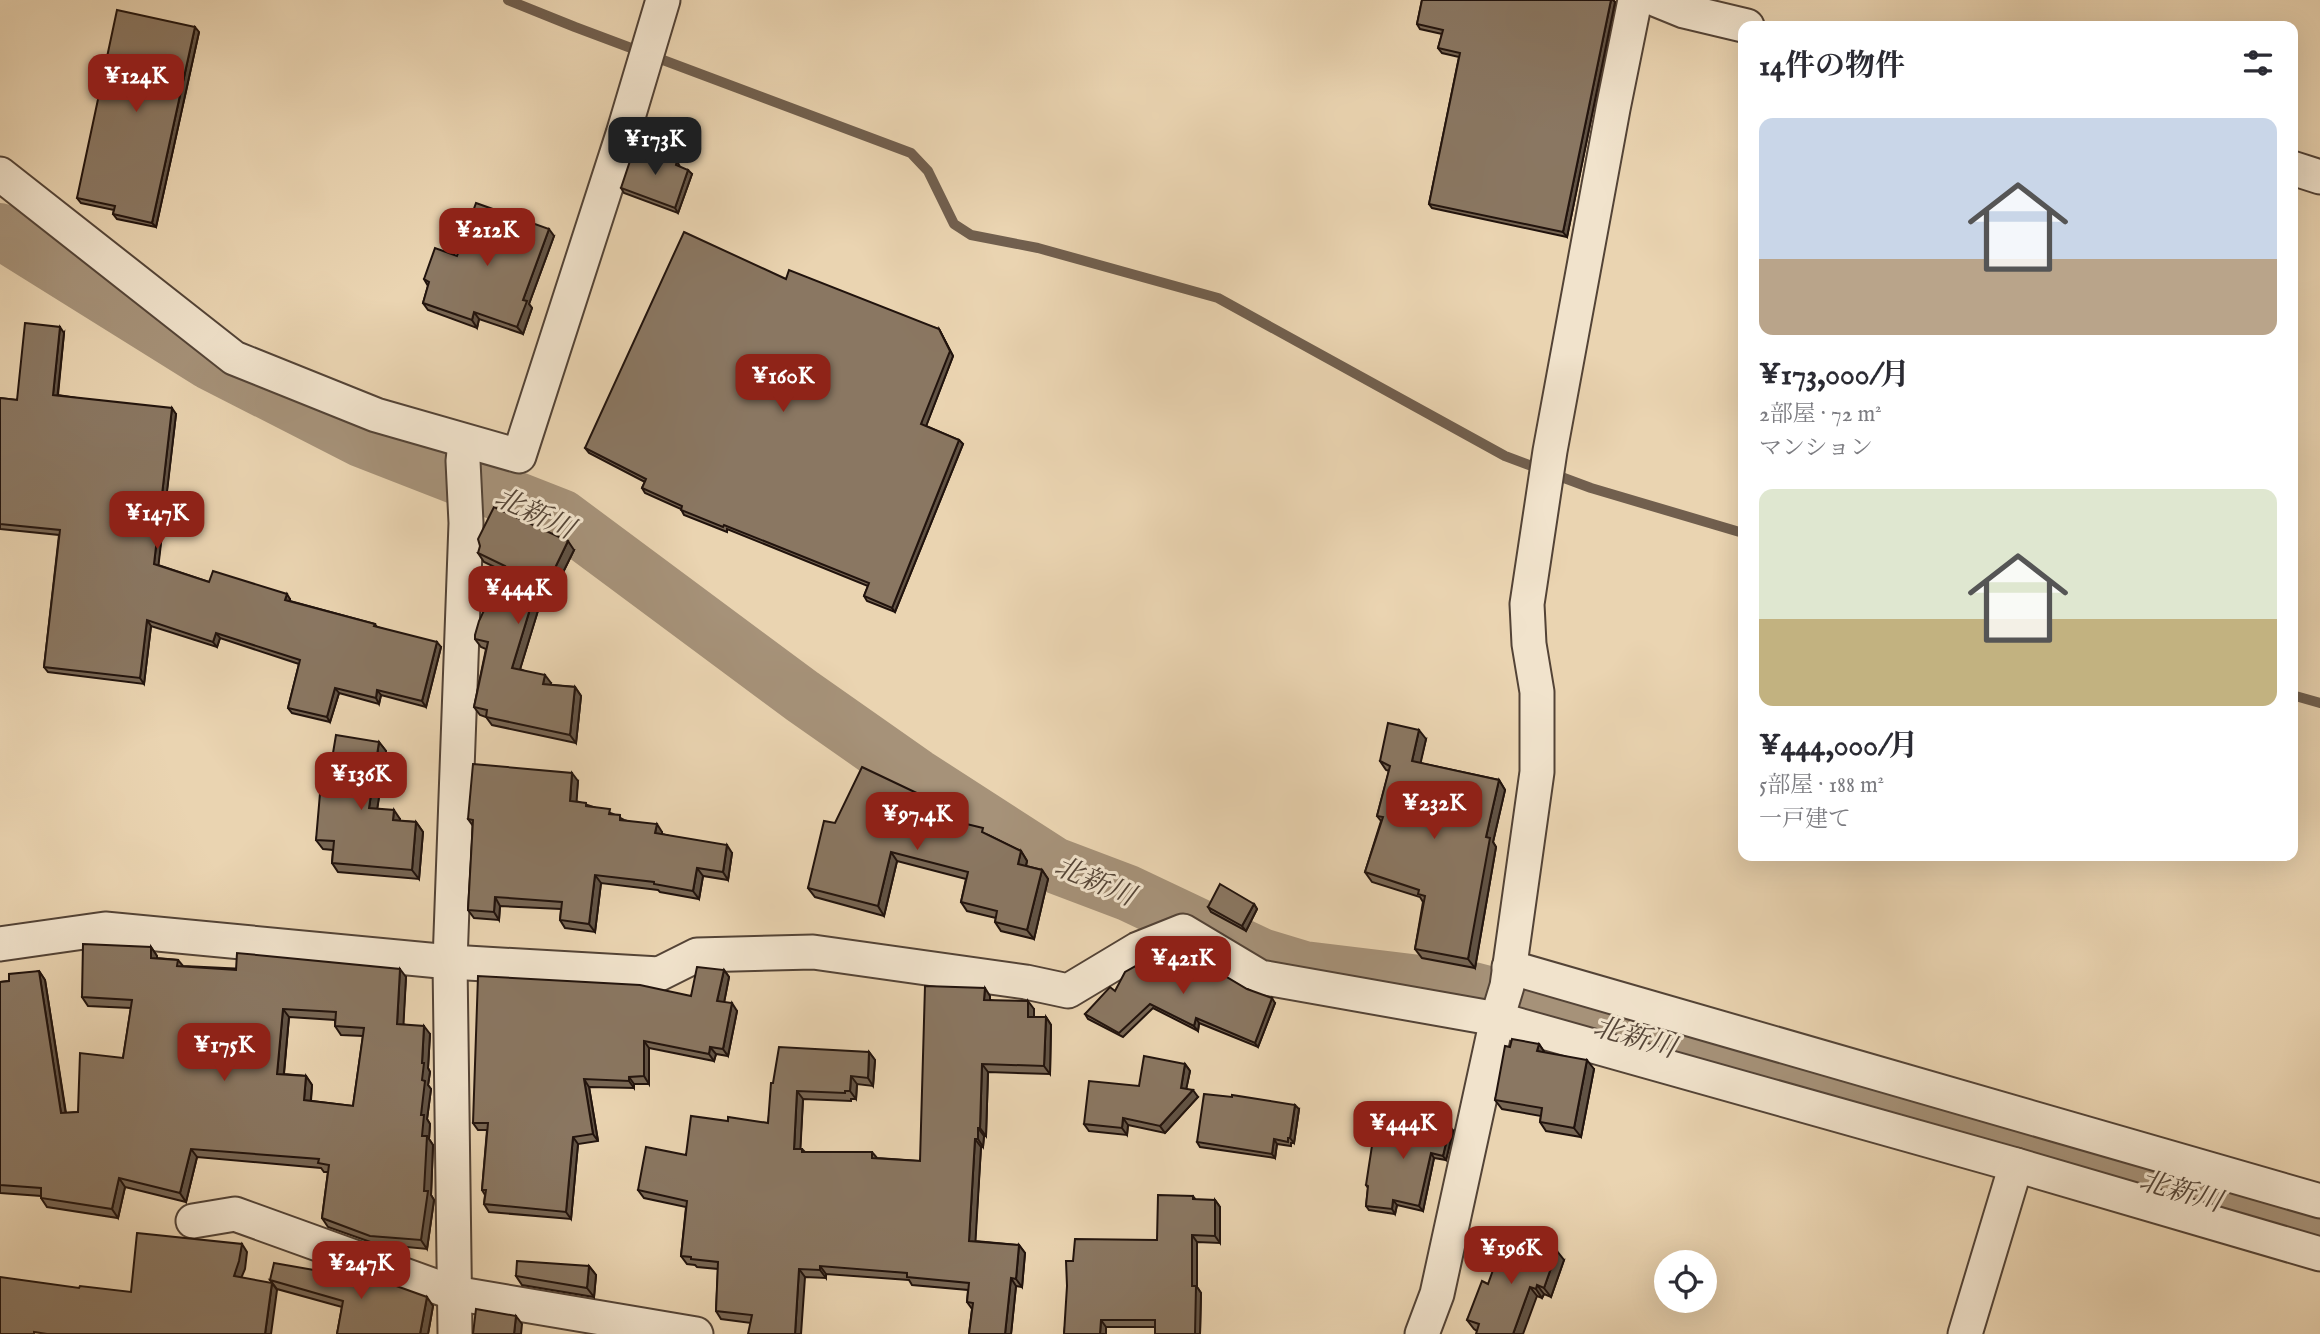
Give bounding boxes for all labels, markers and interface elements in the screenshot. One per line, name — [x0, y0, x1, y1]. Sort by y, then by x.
icon: filters — [2239, 44, 2277, 82]
text: 14件の物件 — [1759, 48, 1905, 86]
pin: ¥124K — [87, 54, 185, 114]
text: ¥124K — [104, 62, 168, 91]
pin: ¥173K — [606, 118, 704, 177]
text: ¥173K — [624, 125, 686, 154]
icon: home — [1955, 164, 2081, 290]
pin: ¥212K — [438, 208, 536, 268]
text: ¥212K — [455, 216, 519, 245]
pin: ¥160K — [734, 354, 832, 414]
text: ¥173,000/月 — [1759, 357, 1910, 395]
text: ¥160K — [752, 362, 814, 391]
text: 2部屋 · 72 m² — [1759, 400, 1882, 429]
text: マンション — [1759, 434, 1873, 463]
water label: 北新川 — [488, 481, 582, 549]
pin: ¥147K — [108, 491, 206, 551]
text: ¥147K — [125, 499, 189, 528]
icon: home — [1955, 535, 2081, 661]
pin: ¥444K — [469, 566, 567, 626]
text: ¥444K — [484, 574, 552, 603]
text: ¥444,000/月 — [1759, 728, 1918, 766]
pin: ¥136K — [312, 752, 410, 812]
text: ¥136K — [331, 760, 391, 789]
text: 5部屋 · 188 m² — [1759, 771, 1884, 800]
pin: ¥232K — [1385, 782, 1483, 841]
text: ¥232K — [1402, 789, 1466, 818]
pin: ¥97.4K — [860, 792, 974, 852]
text: ¥97.4K — [882, 800, 952, 829]
text: 一戸建て — [1759, 805, 1851, 834]
water label: 北新川 — [1049, 850, 1142, 916]
pin: ¥421K — [1134, 936, 1232, 996]
text: ¥421K — [1151, 944, 1215, 973]
water label: 北新川 — [1589, 1010, 1682, 1068]
pin: ¥175K — [175, 1024, 273, 1083]
text: ¥175K — [193, 1031, 255, 1060]
pin: ¥444K — [1354, 1102, 1452, 1161]
text: ¥444K — [1369, 1109, 1437, 1138]
water label: 北新川 — [2135, 1164, 2228, 1222]
pin: ¥196K — [1462, 1226, 1560, 1286]
text: ¥196K — [1480, 1234, 1542, 1263]
pin: ¥247K — [312, 1242, 410, 1301]
text: ¥247K — [328, 1249, 394, 1278]
map controls — [1654, 1250, 1717, 1313]
button: locate — [1654, 1250, 1717, 1313]

